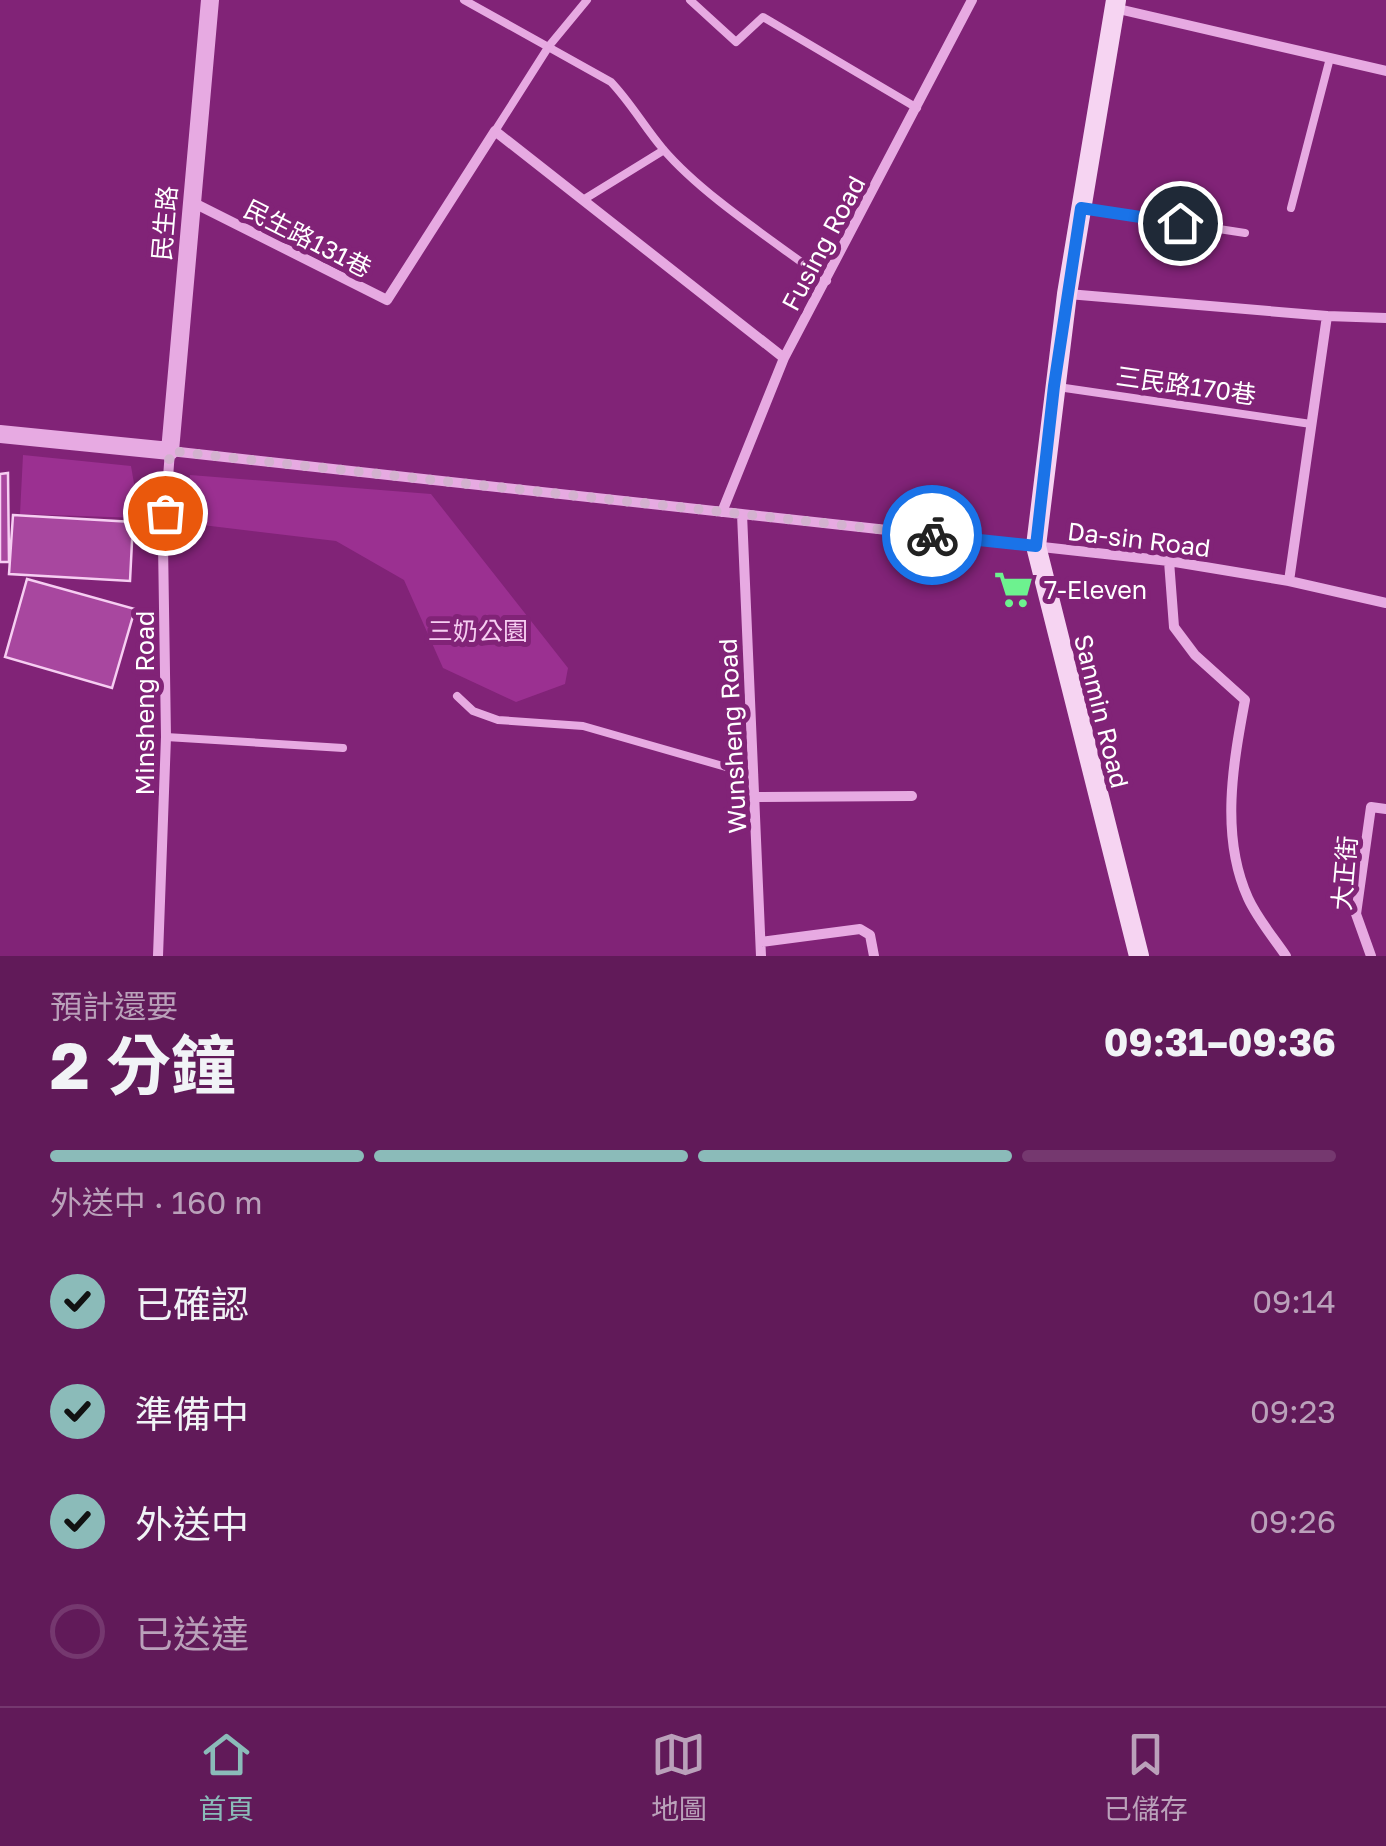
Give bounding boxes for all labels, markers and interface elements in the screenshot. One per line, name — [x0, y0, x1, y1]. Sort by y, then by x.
street label: Fusing Road — [775, 170, 871, 316]
pin — [1138, 181, 1223, 266]
street label: 民生路 — [145, 184, 183, 262]
street label: 民生路131巷 — [239, 193, 377, 283]
icon: home — [1153, 196, 1208, 251]
street label: 三民路170巷 — [1114, 360, 1258, 410]
pin — [123, 471, 208, 556]
courier — [882, 485, 982, 585]
icon: bag — [138, 486, 193, 541]
icon: bike — [905, 508, 960, 563]
street label: Da-sin Road — [1066, 515, 1212, 563]
supermarket icon: 7-Eleven — [993, 568, 1035, 610]
place label: 7-Eleven — [1044, 574, 1147, 605]
street label: Minsheng Road — [129, 611, 160, 795]
park label: 三奶公園 — [428, 615, 528, 646]
street label: Sanmin Road — [1068, 631, 1136, 791]
street label: Wunsheng Road — [711, 638, 753, 834]
street label: 大正街 — [1325, 834, 1363, 912]
text: 預計還要 — [50, 987, 178, 1025]
text: 09:31–09:36 — [1104, 1019, 1336, 1064]
text: 2 分鐘 — [50, 1025, 236, 1103]
text: 外送中 · 160 m — [50, 1183, 263, 1221]
icon: check — [50, 1274, 105, 1329]
text: 已確認 — [135, 1281, 249, 1326]
text: 09:14 — [1252, 1282, 1336, 1320]
icon: check — [50, 1384, 105, 1439]
text: 準備中 — [135, 1391, 249, 1436]
text: 09:23 — [1250, 1392, 1336, 1430]
icon: check — [50, 1494, 105, 1549]
text: 外送中 — [135, 1501, 249, 1546]
text: 09:26 — [1249, 1502, 1336, 1540]
text: 已送達 — [135, 1611, 249, 1656]
tab: 首頁 — [198, 1727, 254, 1827]
tab: 地圖 — [651, 1727, 707, 1827]
tab: 已儲存 — [1104, 1727, 1188, 1827]

